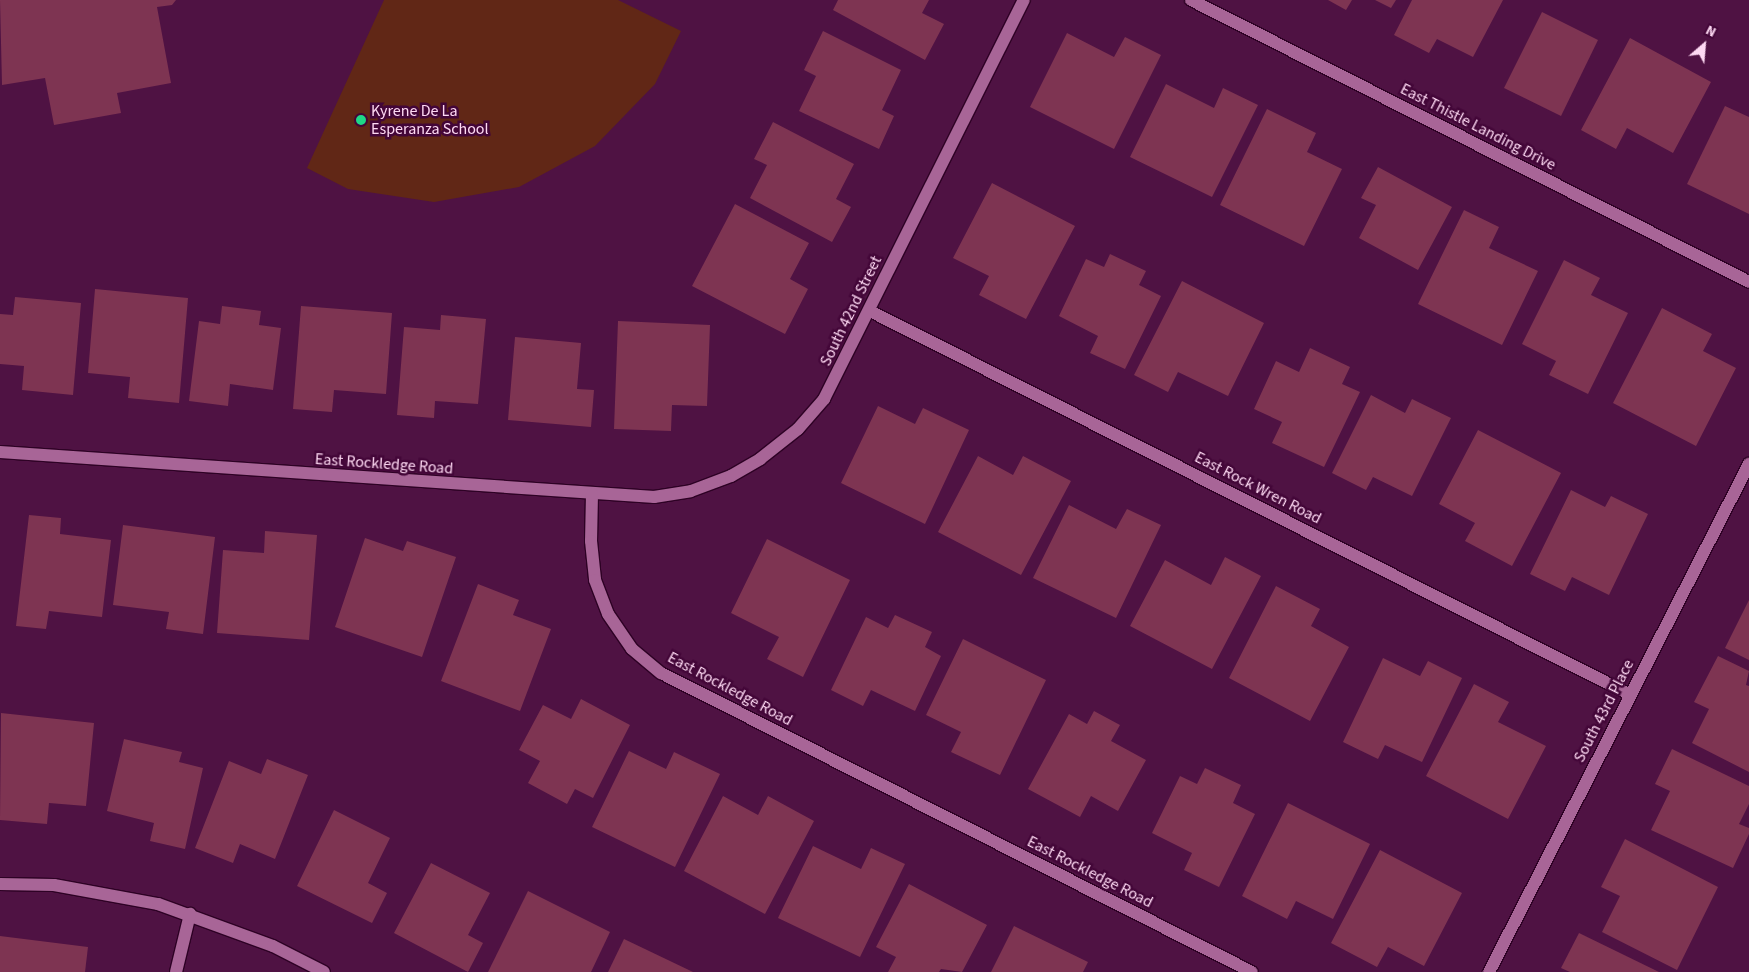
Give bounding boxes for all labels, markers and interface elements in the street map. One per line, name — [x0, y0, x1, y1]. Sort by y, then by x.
north arrow — [1679, 20, 1729, 70]
text: N — [1702, 21, 1719, 43]
street label: East Thistle Landing Drive — [1397, 79, 1559, 175]
place label: Kyrene De La Esperanza School — [371, 101, 489, 139]
marker: Kyrene De La Esperanza School — [355, 114, 367, 126]
street label: South 42nd Street — [816, 253, 886, 369]
street label: East Rock Wren Road — [1191, 448, 1325, 528]
street label: East Rockledge Road — [314, 450, 454, 478]
street label: East Rockledge Road — [664, 648, 796, 730]
street label: South 43rd Place — [1570, 656, 1638, 766]
street label: East Rockledge Road — [1024, 832, 1156, 912]

